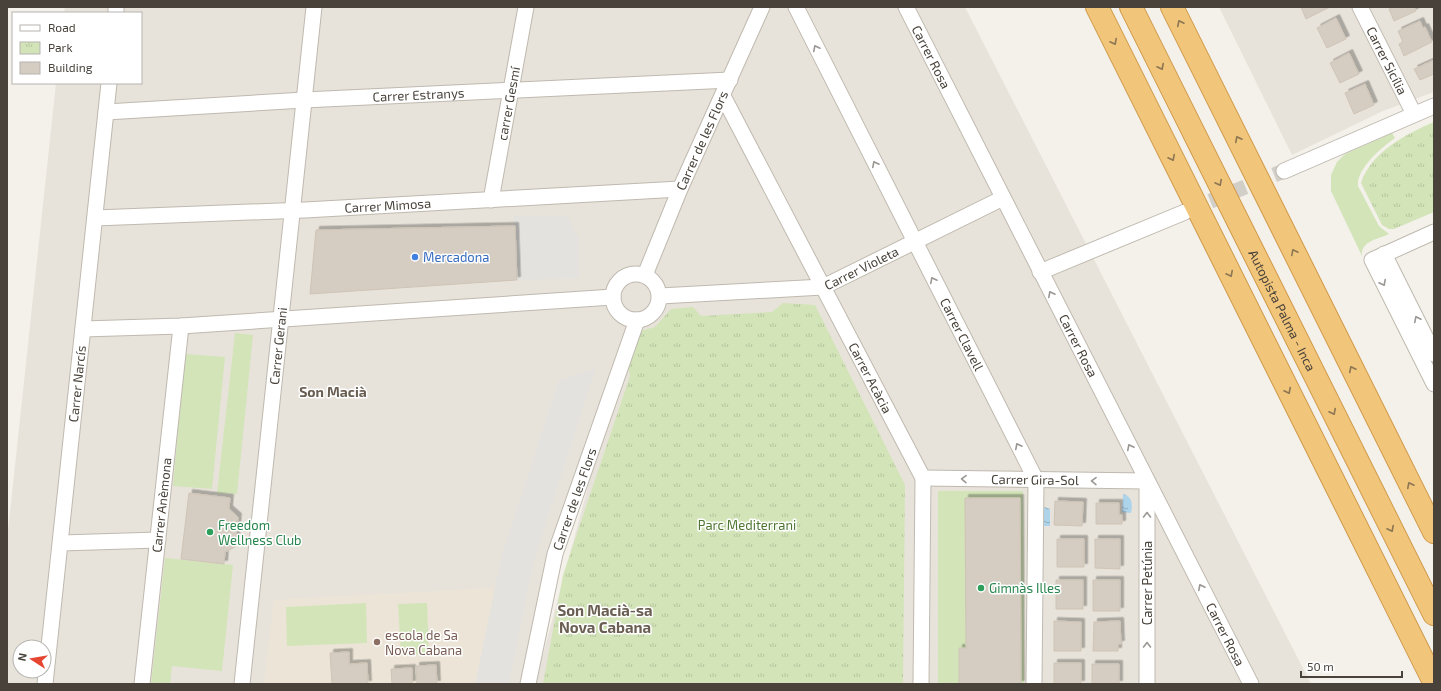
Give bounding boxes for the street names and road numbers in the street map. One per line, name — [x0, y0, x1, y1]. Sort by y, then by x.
street label: Carrer Rosa — [909, 23, 954, 91]
street label: Carrer Sicília — [1363, 24, 1411, 97]
street label: carrer Gesmí — [494, 65, 523, 142]
street label: Carrer Estranys — [372, 84, 465, 105]
street label: Carrer de les Flors — [672, 88, 731, 193]
street label: Carrer Mimosa — [344, 195, 432, 216]
street label: Carrer Violeta — [822, 243, 901, 293]
street label: Autopista Palma - Inca — [1245, 247, 1319, 374]
street label: Carrer Clavell — [937, 295, 987, 374]
street label: Carrer Gerani — [266, 306, 290, 386]
street label: Carrer Rosa — [1056, 311, 1101, 380]
street label: Carrer Acàcia — [845, 340, 896, 416]
street label: Carrer Narcís — [65, 344, 89, 423]
street label: Carrer de les Flors — [549, 446, 600, 552]
street label: Carrer Anèmona — [148, 457, 175, 553]
street label: Carrer Gira-Sol — [991, 471, 1079, 488]
street label: Carrer Petúnia — [1139, 541, 1155, 625]
street label: Carrer Rosa — [1203, 600, 1248, 669]

